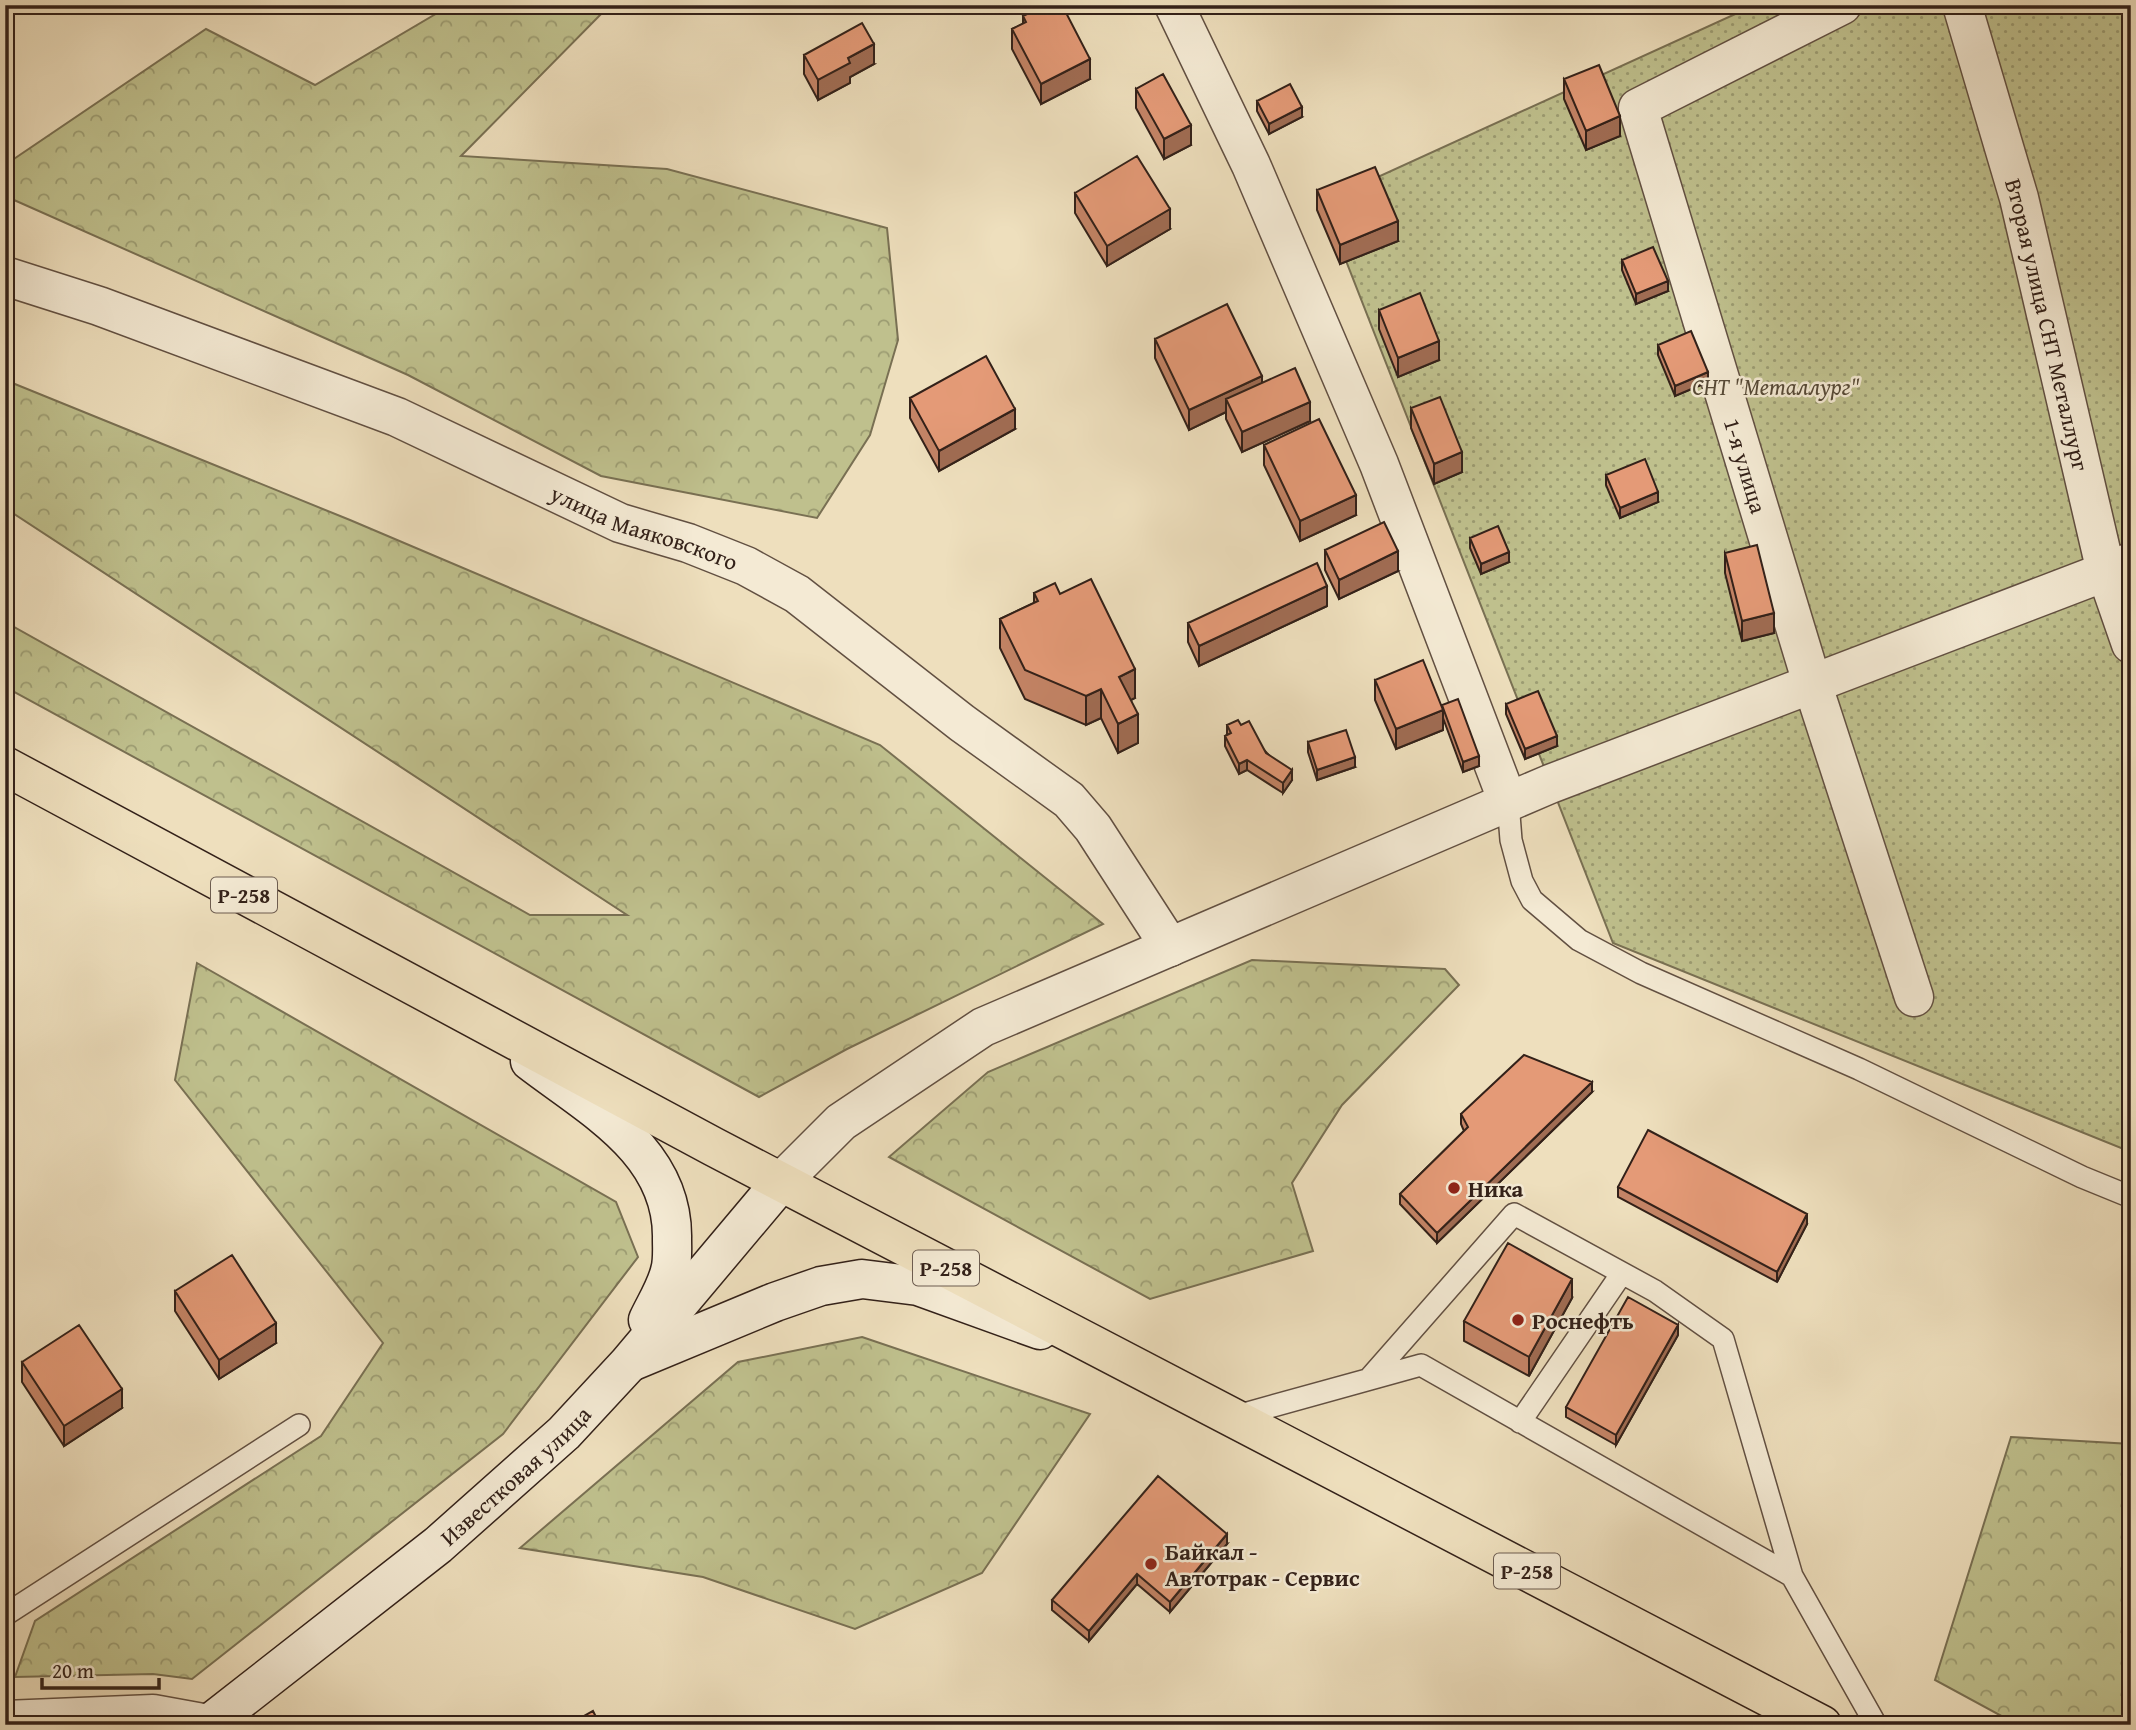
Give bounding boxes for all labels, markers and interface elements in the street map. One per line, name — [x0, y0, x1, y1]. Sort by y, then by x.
street label: Вторая улица СНТ Металлург — [1998, 174, 2098, 474]
park label: СНТ "Металлург" — [1692, 370, 1860, 403]
street label: 1-я улица — [1716, 414, 1776, 517]
street label: улица Маяковского — [544, 476, 743, 578]
road number: Р-258 — [211, 878, 277, 912]
place label: Ника — [1468, 1172, 1524, 1205]
marker: Ника — [1446, 1180, 1462, 1196]
road number: Р-258 — [913, 1250, 979, 1286]
place label: Роснефть — [1532, 1304, 1634, 1337]
marker: Роснефть — [1510, 1312, 1526, 1328]
street label: Известковая улица — [432, 1398, 598, 1553]
place label: Байкал - Автотрак - Сервис — [1165, 1535, 1360, 1594]
road number: Р-258 — [1494, 1554, 1560, 1588]
marker: Байкал - Автотрак - Сервис — [1143, 1556, 1159, 1572]
scale bar — [42, 1646, 159, 1690]
text: 20 m — [52, 1655, 94, 1686]

